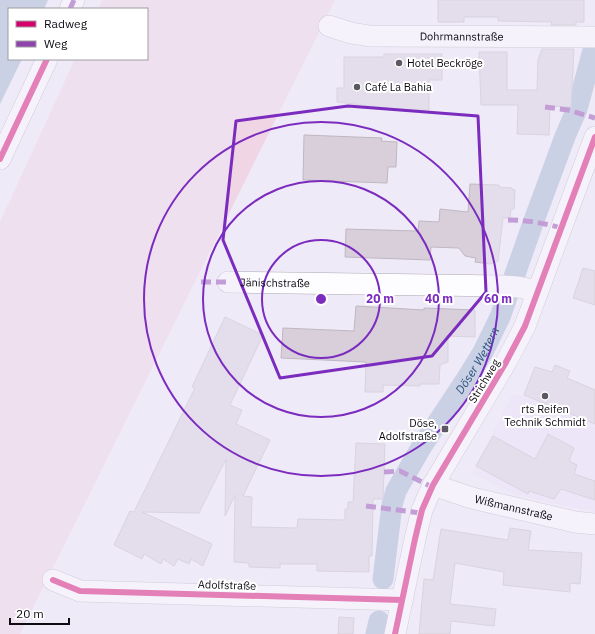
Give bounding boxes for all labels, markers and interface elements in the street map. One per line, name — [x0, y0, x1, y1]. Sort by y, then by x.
legend — [8, 8, 148, 60]
text: Radweg — [44, 16, 88, 31]
street label: Dohrmannstraße — [420, 29, 504, 44]
text: Weg — [44, 36, 68, 51]
place label: Hotel Beckröge — [407, 56, 483, 70]
marker: Hotel Beckröge — [394, 58, 404, 68]
place label: Café La Bahia — [365, 80, 432, 94]
marker: Café La Bahia — [352, 82, 362, 92]
street label: Jänischstraße — [240, 275, 310, 290]
text: 20 m — [366, 291, 394, 306]
text: 40 m — [425, 291, 453, 306]
text: 60 m — [484, 291, 512, 306]
centre of rings — [314, 292, 328, 306]
water label: Döser Wettern — [451, 324, 502, 396]
street label: Strichweg — [465, 356, 503, 406]
marker: rts Reifen Technik Schmidt — [540, 391, 550, 401]
place label: rts Reifen Technik Schmidt — [504, 402, 586, 429]
place label: Döse, Adolfstraße — [379, 416, 437, 443]
marker: Döse, Adolfstraße — [440, 424, 450, 434]
street label: Wißmannstraße — [473, 492, 554, 524]
street label: Adolfstraße — [198, 577, 256, 593]
scale bar — [10, 600, 69, 626]
text: 20 m — [16, 606, 44, 621]

